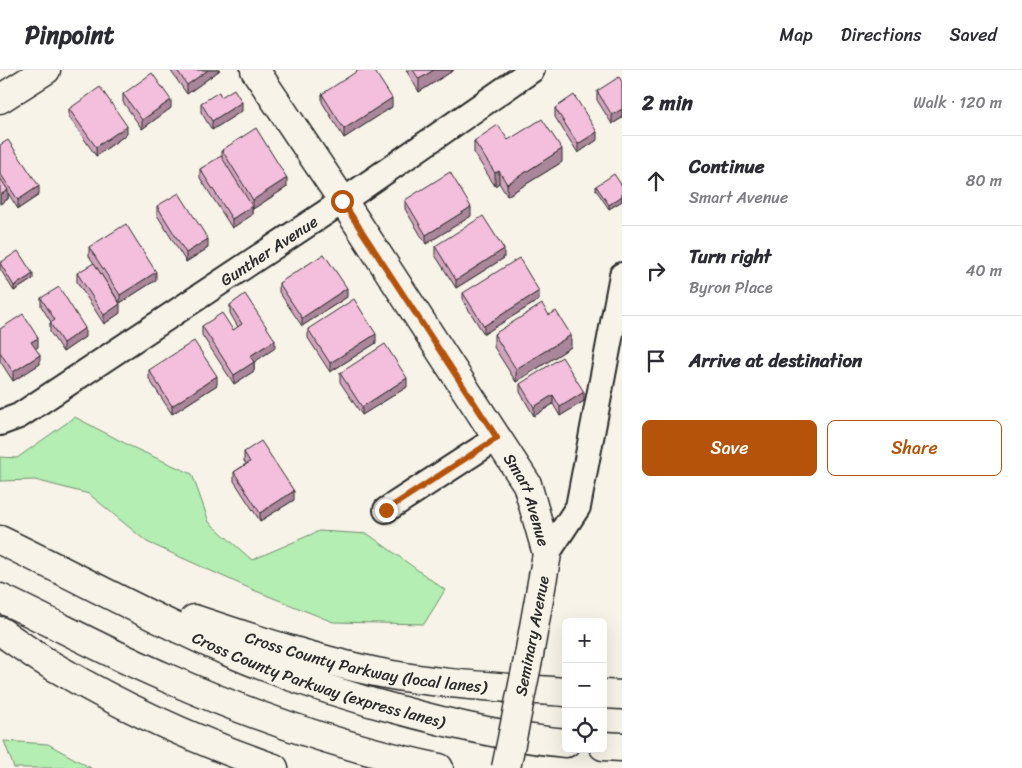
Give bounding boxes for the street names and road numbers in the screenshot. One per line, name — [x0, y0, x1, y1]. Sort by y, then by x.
street label: Gunther Avenue — [214, 207, 324, 294]
street label: Smart Avenue — [496, 447, 559, 550]
street label: Seminary Avenue — [506, 573, 558, 699]
street label: Cross County Parkway (local lanes) — [241, 622, 489, 701]
street label: Cross County Parkway (express lanes) — [187, 623, 449, 736]

